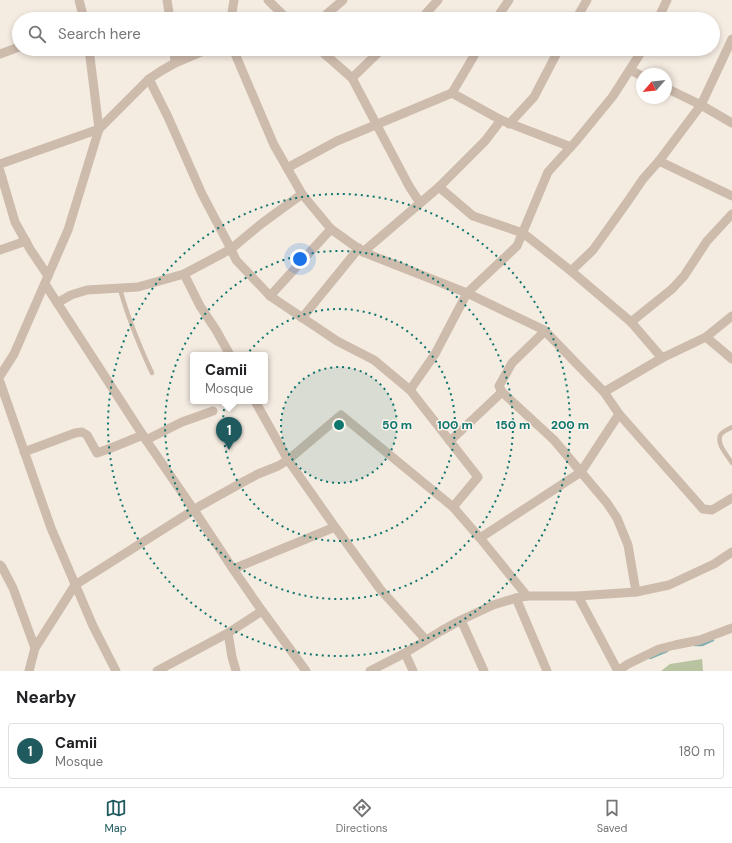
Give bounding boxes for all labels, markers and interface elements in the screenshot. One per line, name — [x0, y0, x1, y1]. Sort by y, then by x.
search box — [12, 12, 720, 56]
icon: search — [26, 23, 48, 45]
text: Search here — [58, 24, 141, 44]
north arrow — [636, 68, 672, 104]
your location — [290, 249, 310, 269]
popup — [190, 352, 268, 404]
text: Camii — [205, 360, 247, 380]
text: Mosque — [205, 380, 253, 397]
pin: 1 — [216, 417, 242, 450]
text: 50 m — [382, 417, 412, 433]
text: 100 m — [437, 417, 473, 433]
text: 150 m — [496, 417, 530, 433]
text: 200 m — [551, 417, 589, 433]
centre of rings — [332, 418, 346, 432]
text: Nearby — [16, 686, 76, 708]
text: Camii — [55, 733, 97, 753]
text: 1 — [28, 743, 32, 760]
text: 180 m — [679, 743, 715, 760]
text: Mosque — [55, 753, 103, 770]
tab: Map — [105, 797, 127, 835]
tab: Directions — [336, 797, 388, 835]
tab: Saved — [597, 797, 627, 835]

